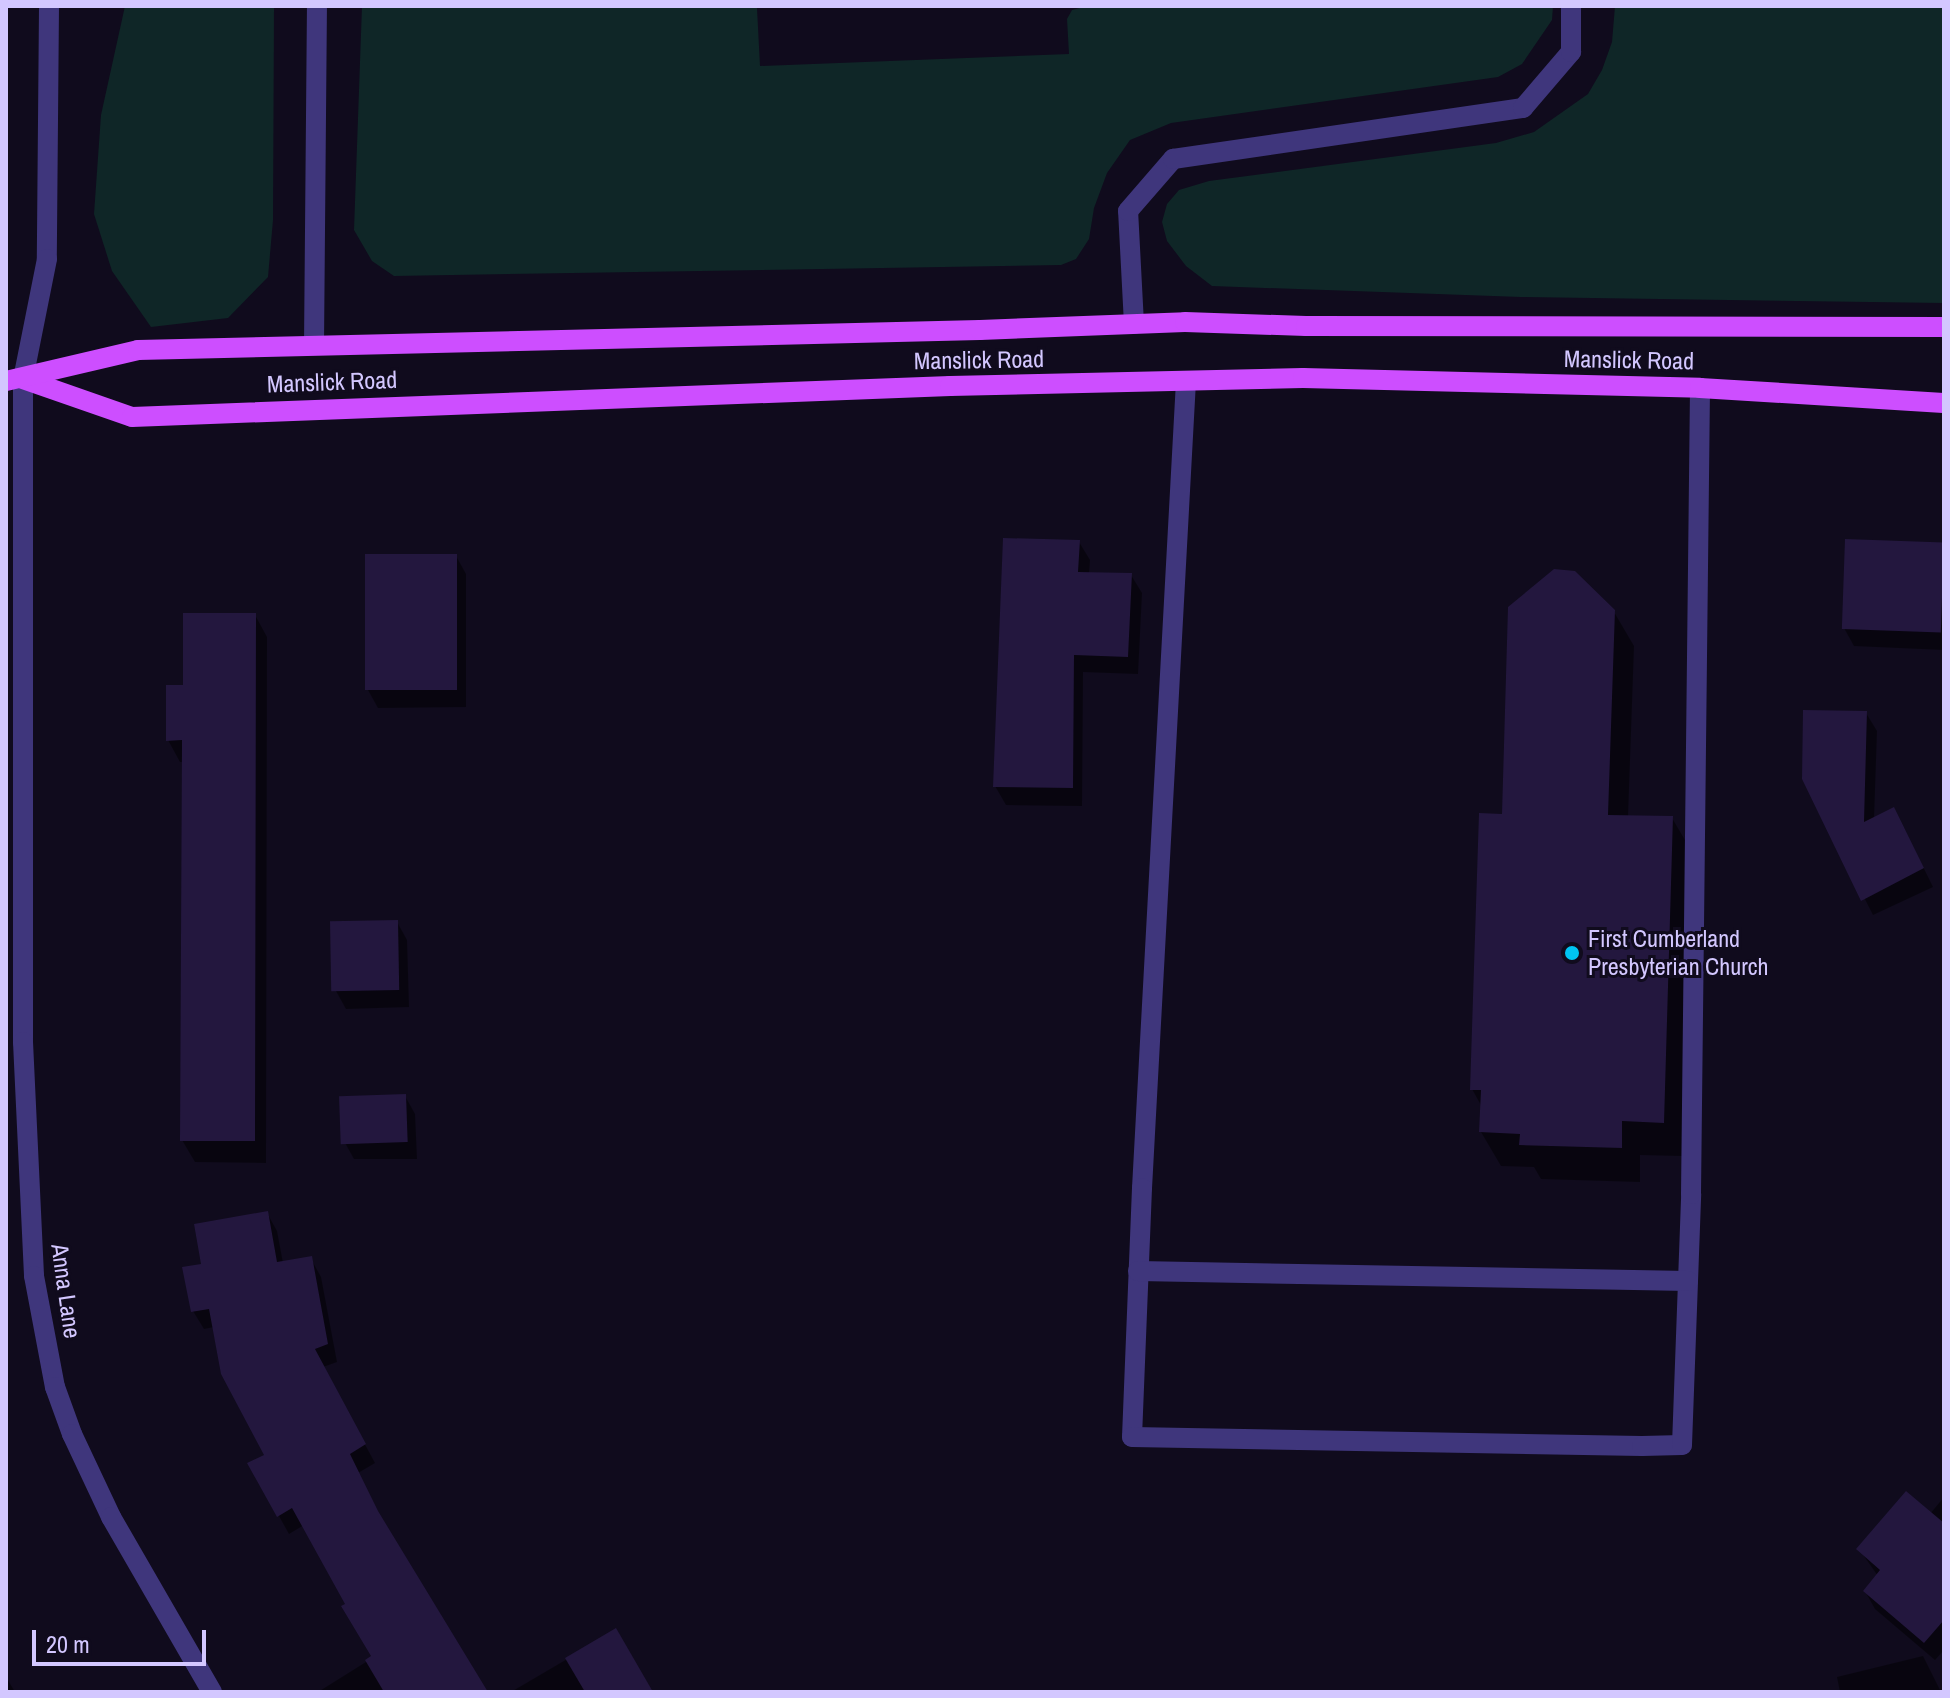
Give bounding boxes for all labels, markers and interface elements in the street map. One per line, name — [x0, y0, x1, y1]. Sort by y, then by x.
street label: Manslick Road — [914, 344, 1044, 376]
street label: Manslick Road — [1564, 344, 1694, 376]
street label: Manslick Road — [266, 365, 398, 399]
place label: First Cumberland Presbyterian Church — [1588, 925, 1768, 981]
marker: First Cumberland Presbyterian Church — [1563, 944, 1581, 962]
street label: Anna Lane — [45, 1242, 87, 1340]
scale bar — [36, 1614, 210, 1664]
text: 20 m — [46, 1628, 90, 1660]

